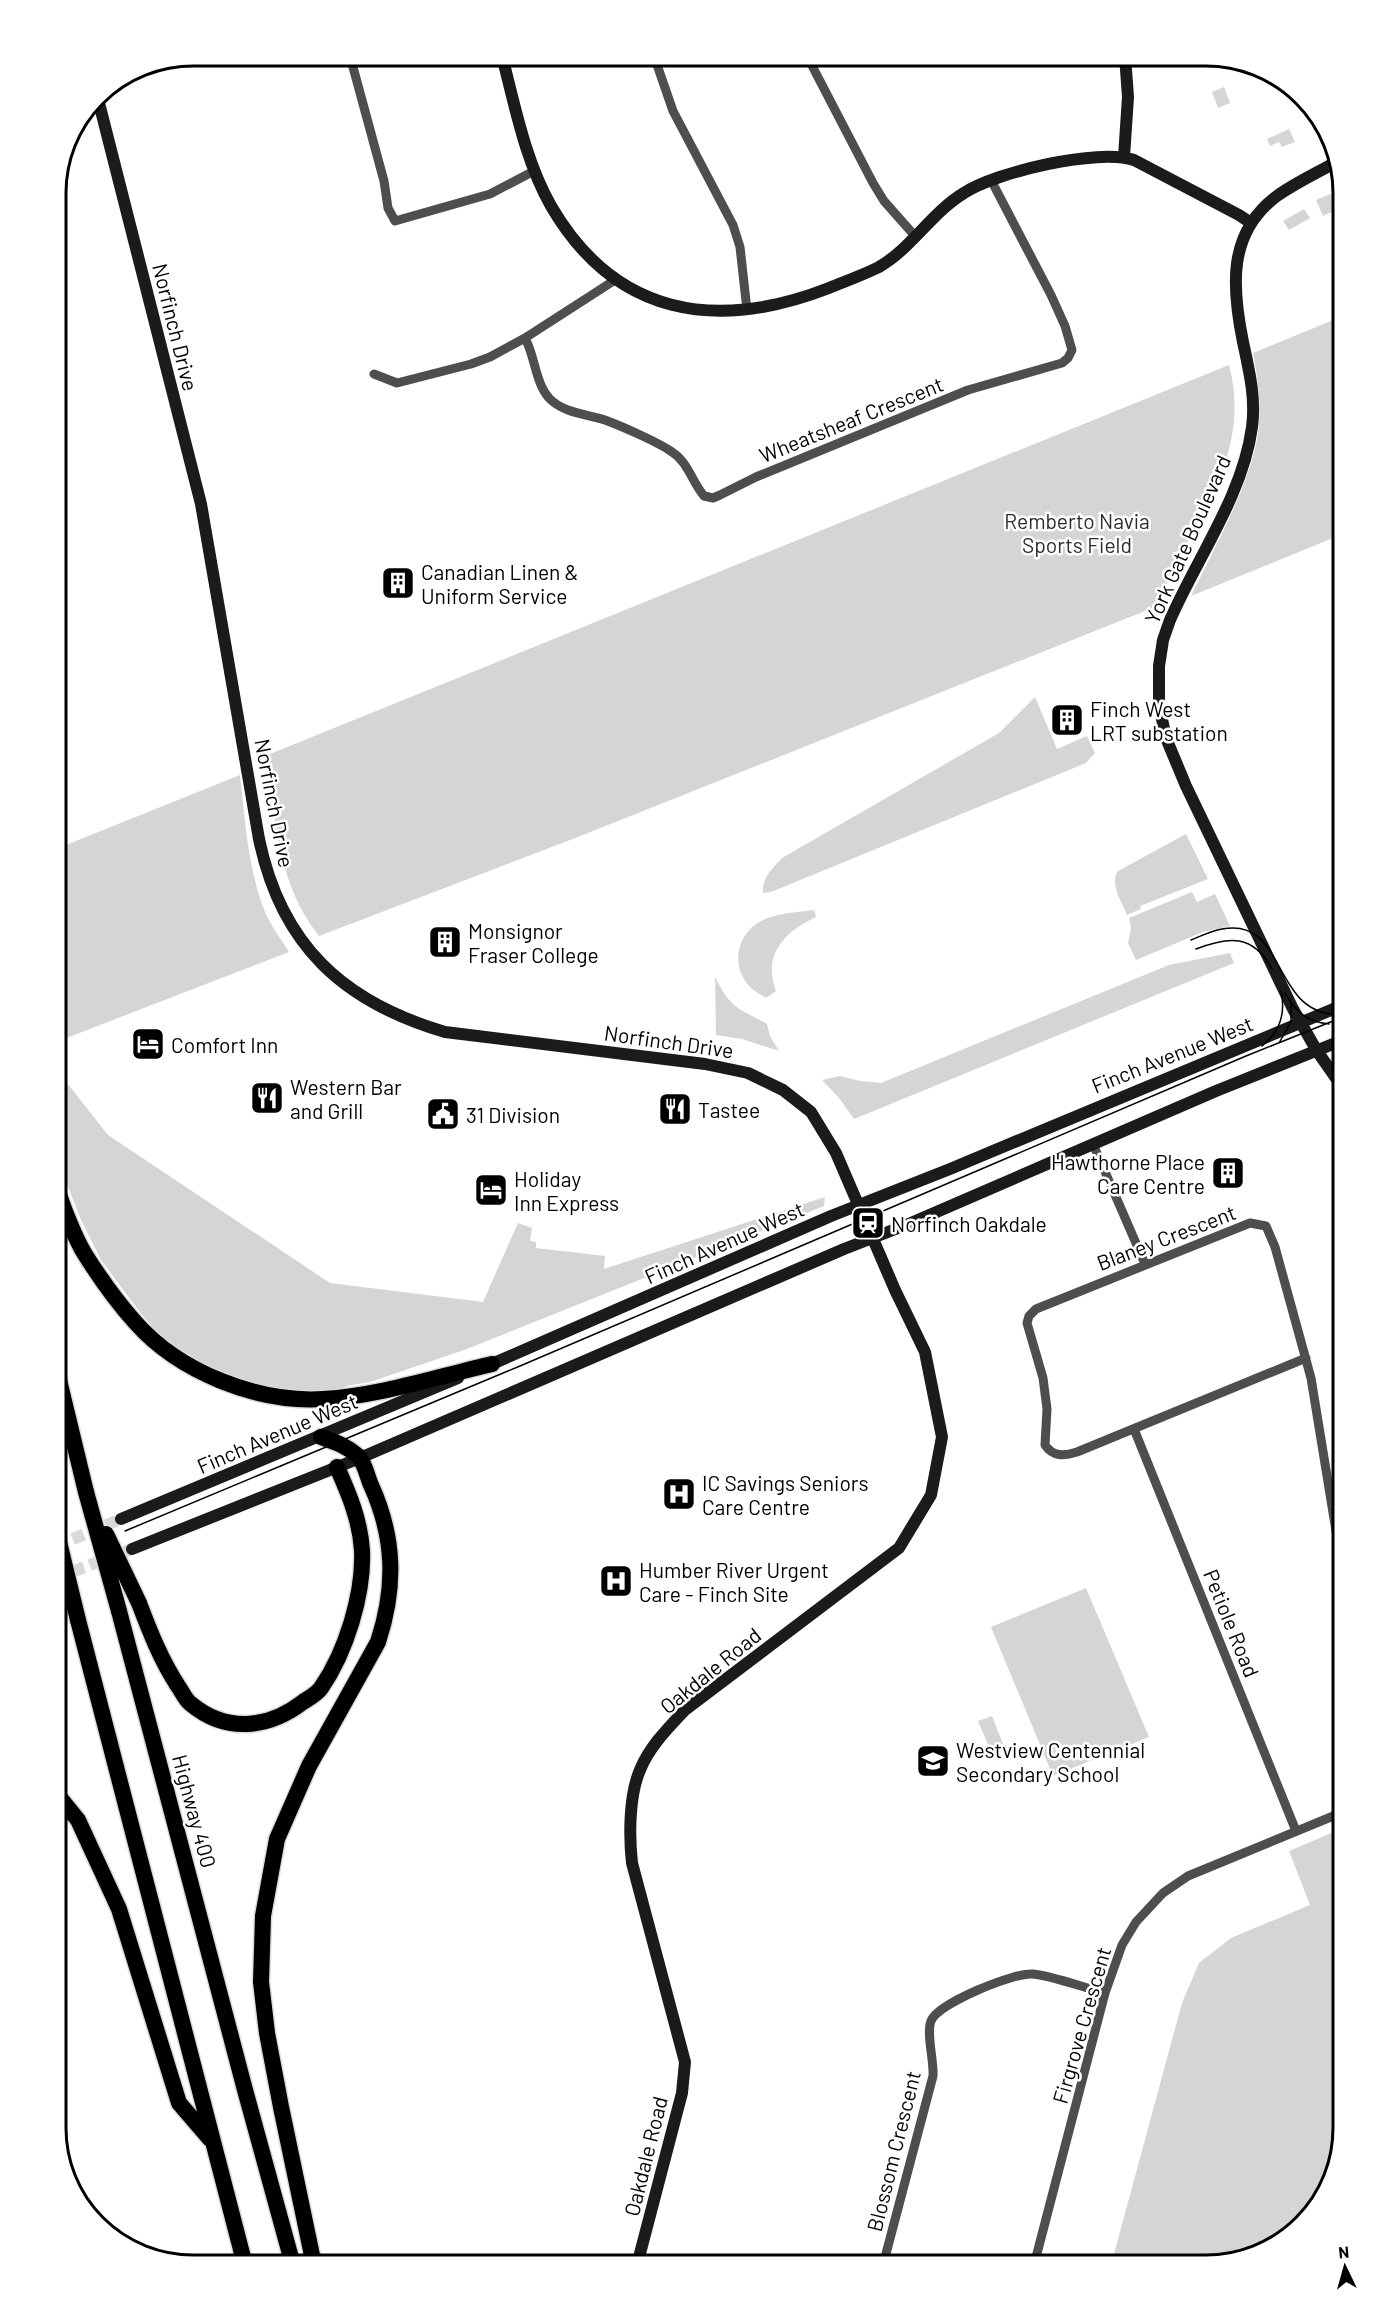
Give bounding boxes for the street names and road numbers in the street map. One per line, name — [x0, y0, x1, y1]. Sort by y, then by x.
street label: Norfinch Drive — [148, 261, 204, 393]
street label: Wheatsheaf Crescent — [755, 371, 947, 467]
street label: York Gate Boulevard — [1139, 451, 1235, 627]
street label: Norfinch Drive — [250, 737, 300, 869]
street label: Finch Avenue West — [1088, 1010, 1256, 1098]
street label: Norfinch Drive — [603, 1020, 735, 1062]
street label: Finch Avenue West — [640, 1196, 808, 1288]
street label: Blaney Crescent — [1093, 1199, 1239, 1275]
street label: Finch Avenue West — [193, 1388, 361, 1478]
street label: Petiole Road — [1199, 1565, 1265, 1681]
street label: Oakdale Road — [654, 1622, 766, 1718]
street label: Highway 400 — [168, 1752, 222, 1870]
street label: Firgrove Crescent — [1047, 1944, 1115, 2106]
street label: Blossom Crescent — [861, 2068, 925, 2234]
street label: Oakdale Road — [618, 2093, 672, 2219]

